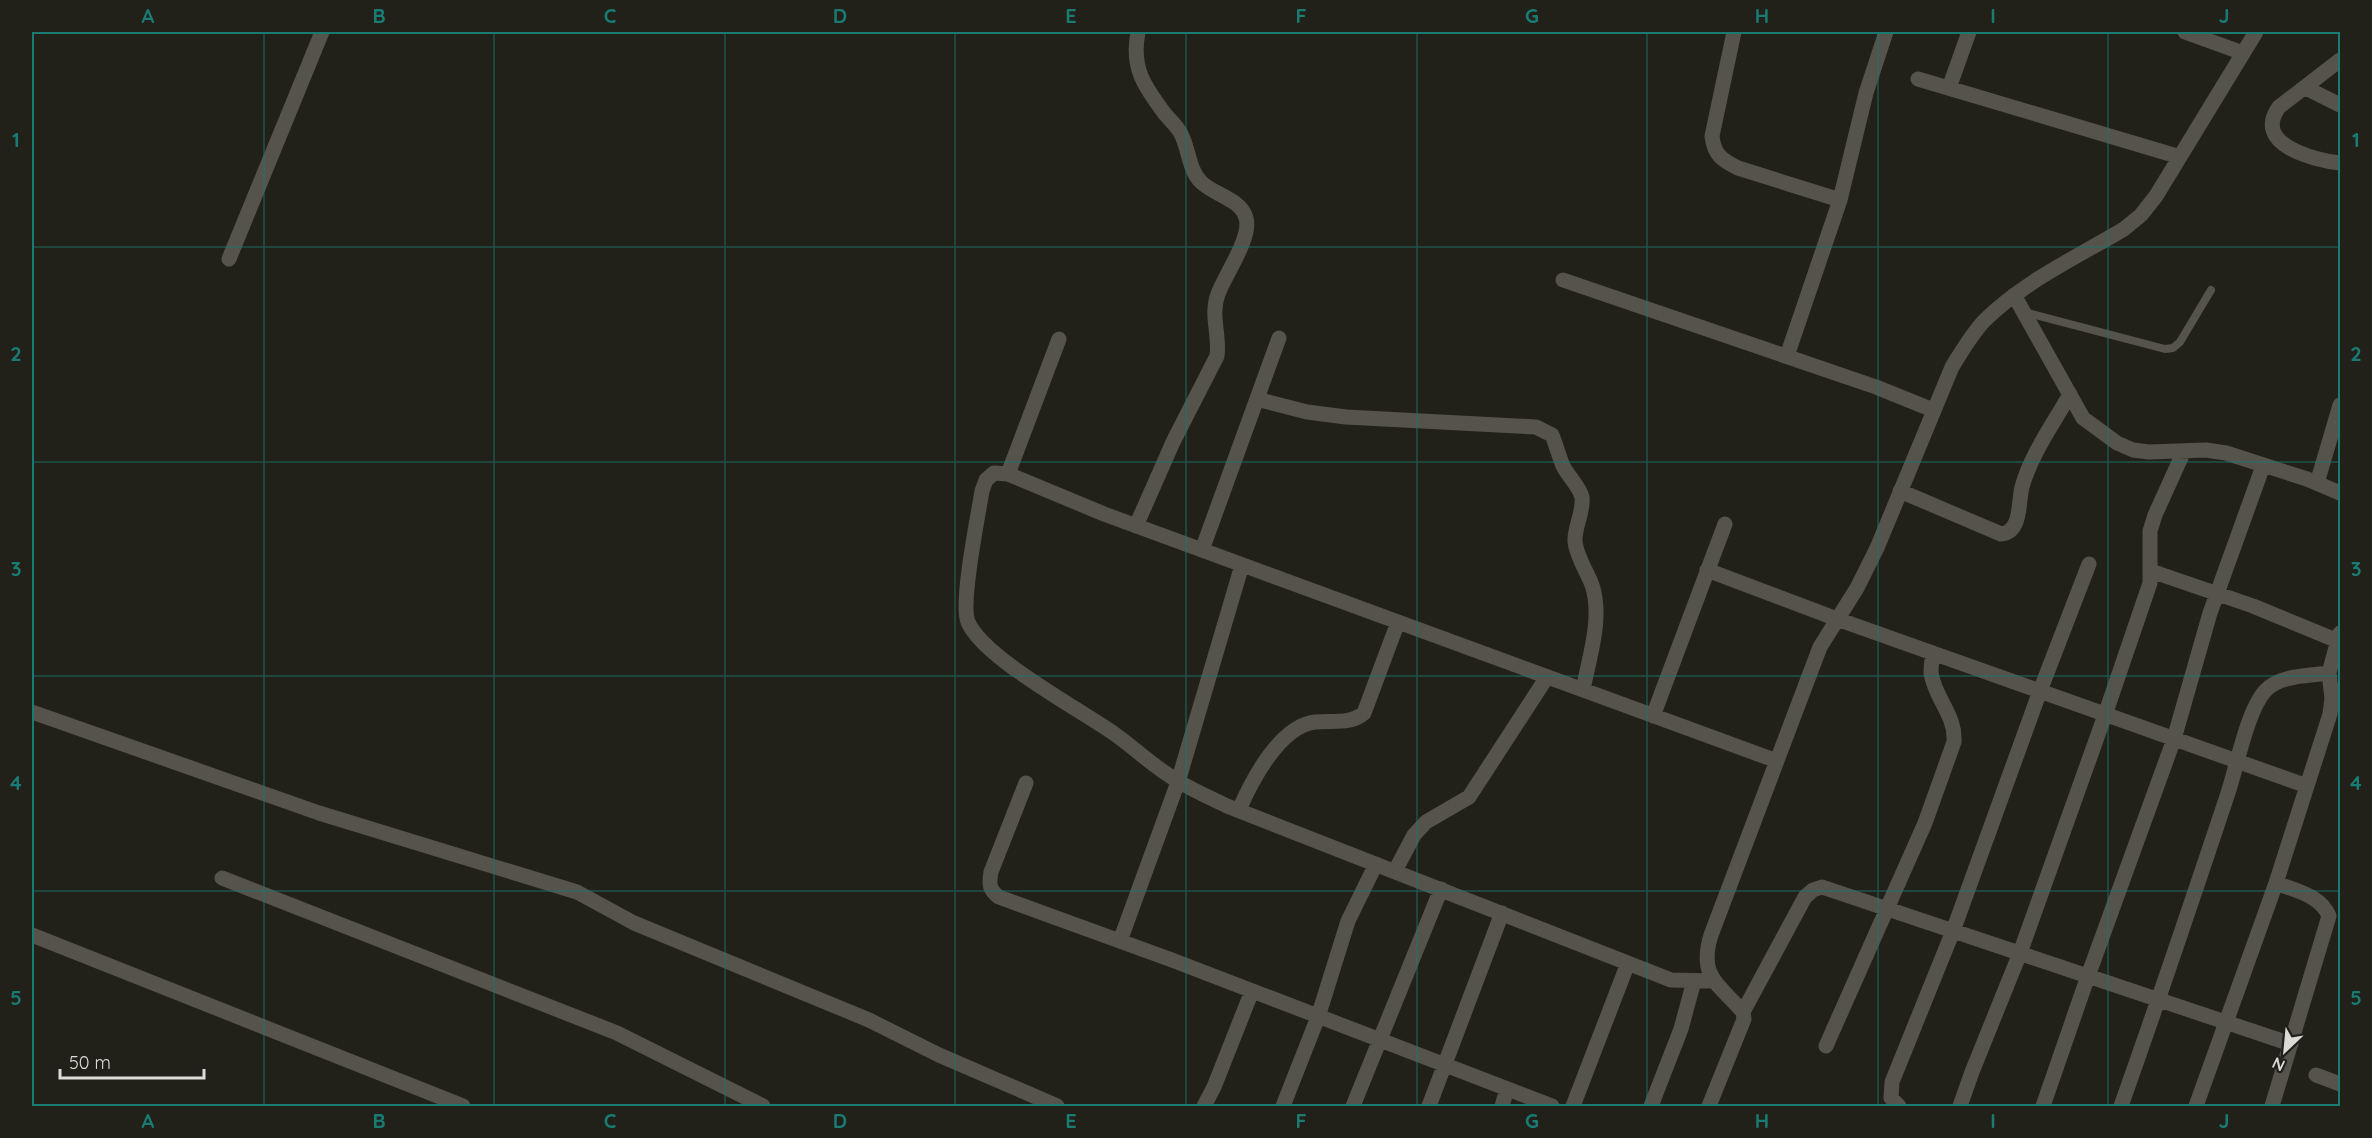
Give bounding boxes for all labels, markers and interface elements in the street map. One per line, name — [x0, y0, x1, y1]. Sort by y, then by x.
text: A — [142, 3, 155, 28]
text: B — [372, 3, 386, 28]
text: C — [604, 3, 617, 28]
text: D — [833, 3, 847, 28]
text: E — [1065, 3, 1077, 28]
text: F — [1295, 3, 1307, 28]
text: G — [1525, 3, 1539, 28]
text: H — [1755, 3, 1769, 28]
text: I — [1990, 3, 1996, 28]
text: J — [2218, 3, 2230, 28]
text: 1 — [12, 127, 20, 152]
text: 1 — [2352, 127, 2360, 152]
text: 2 — [10, 341, 22, 366]
text: 2 — [2350, 341, 2362, 366]
text: 3 — [11, 556, 21, 581]
text: 3 — [2351, 556, 2361, 581]
text: 4 — [10, 770, 22, 795]
text: 4 — [2350, 770, 2362, 795]
text: 5 — [10, 985, 22, 1010]
text: 5 — [2350, 985, 2362, 1010]
north arrow — [2255, 1021, 2315, 1081]
scale bar — [60, 1042, 204, 1080]
text: 50 m — [69, 1051, 111, 1074]
text: N — [2269, 1053, 2288, 1076]
text: A — [142, 1108, 155, 1133]
text: B — [372, 1108, 386, 1133]
text: C — [604, 1108, 617, 1133]
text: D — [833, 1108, 847, 1133]
text: E — [1065, 1108, 1077, 1133]
text: F — [1295, 1108, 1307, 1133]
text: G — [1525, 1108, 1539, 1133]
text: H — [1755, 1108, 1769, 1133]
text: I — [1990, 1108, 1996, 1133]
text: J — [2218, 1108, 2230, 1133]

